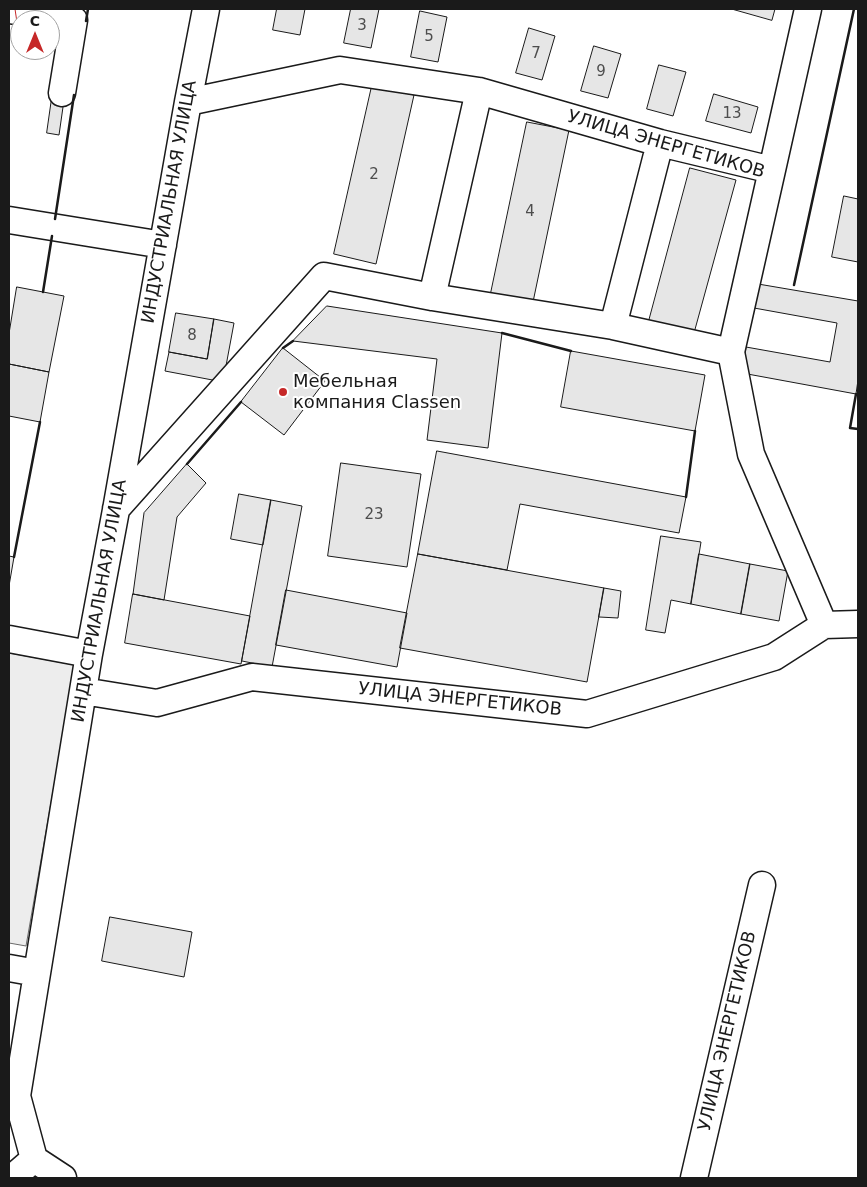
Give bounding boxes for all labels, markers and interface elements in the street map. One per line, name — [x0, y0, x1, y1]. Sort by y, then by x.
north arrow — [10, 10, 60, 60]
text: С — [30, 13, 40, 29]
house number: 3 — [357, 17, 367, 35]
house number: 5 — [424, 28, 434, 46]
house number: 7 — [531, 45, 541, 63]
house number: 9 — [596, 63, 606, 81]
street label: ИНДУСТРИАЛЬНАЯ УЛИЦА — [138, 79, 202, 325]
house number: 13 — [722, 105, 742, 123]
street label: УЛИЦА ЭНЕРГЕТИКОВ — [565, 106, 767, 184]
house number: 2 — [369, 166, 379, 184]
house number: 4 — [525, 203, 535, 221]
house number: 8 — [187, 327, 197, 345]
place label: Мебельная компания Сlassen — [293, 371, 461, 414]
marker: Мебельная компания Сlassen — [277, 386, 289, 398]
street label: ИНДУСТРИАЛЬНАЯ УЛИЦА — [68, 478, 132, 724]
house number: 23 — [364, 506, 384, 524]
street label: УЛИЦА ЭНЕРГЕТИКОВ — [357, 679, 563, 721]
street label: УЛИЦА ЭНЕРГЕТИКОВ — [694, 929, 762, 1133]

